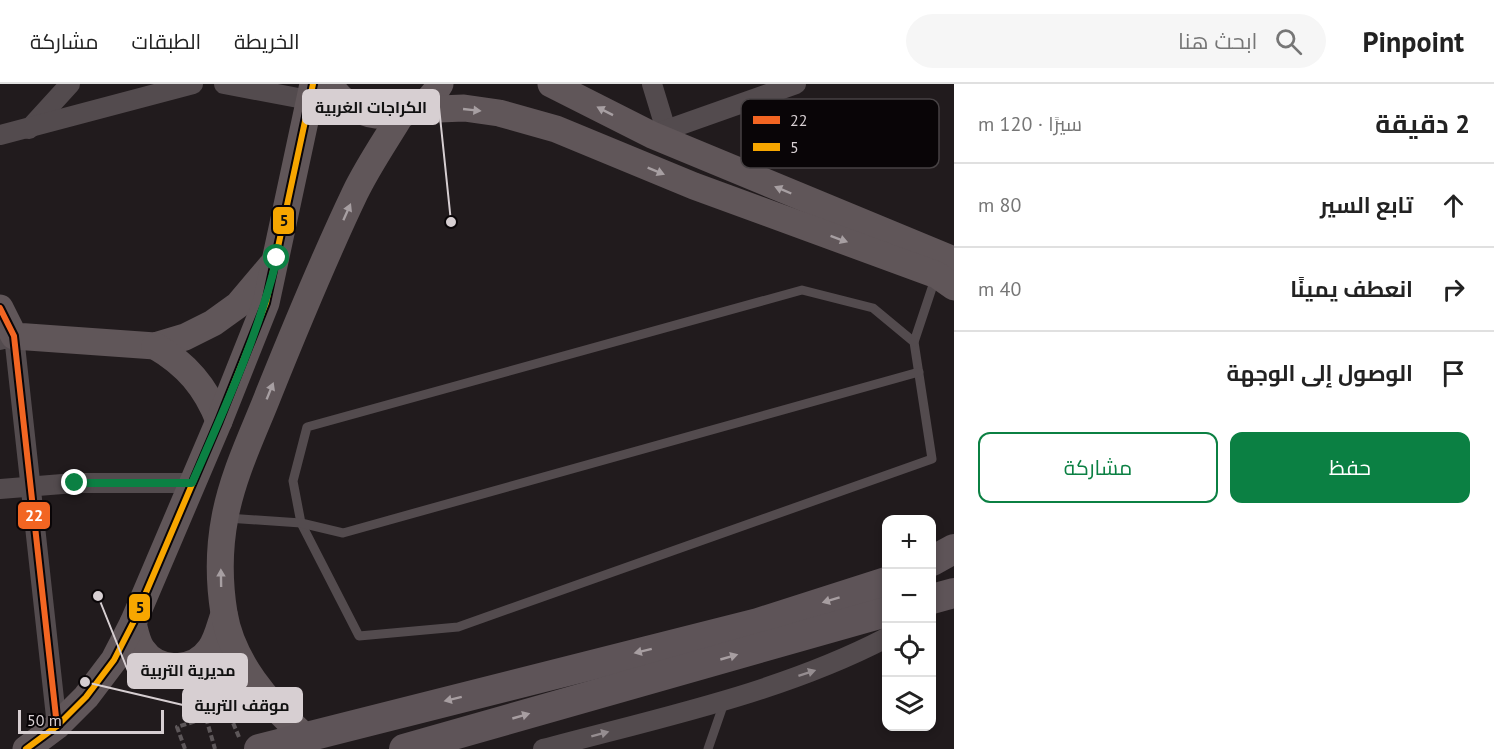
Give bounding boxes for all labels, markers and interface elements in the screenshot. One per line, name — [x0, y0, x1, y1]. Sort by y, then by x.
search box — [906, 14, 1326, 68]
text: Pinpoint — [1362, 23, 1464, 60]
icon: search — [1272, 25, 1305, 58]
text: ابحث هنا — [1178, 27, 1257, 55]
text: مشاركة — [30, 28, 99, 55]
text: الطبقات — [132, 28, 201, 55]
text: الخريطة — [234, 28, 300, 55]
callout: الكراجات الغربية — [303, 90, 439, 124]
text: الكراجات الغربية — [315, 97, 427, 117]
legend — [741, 99, 939, 168]
one-way arrow — [463, 105, 482, 115]
one-way arrow — [596, 107, 614, 117]
text: 2 دقيقة — [1375, 107, 1470, 140]
text: 22 — [790, 110, 807, 130]
text: سيرًا · 120 m — [978, 111, 1082, 137]
text: 5 — [790, 137, 799, 157]
one-way arrow — [648, 166, 666, 176]
one-way arrow — [774, 185, 792, 195]
icon: ahead — [1437, 189, 1470, 222]
text: تابع السير — [1320, 191, 1413, 219]
text: 80 m — [978, 192, 1021, 218]
one-way arrow — [342, 204, 351, 221]
line badge: 5 — [272, 206, 295, 235]
text: 5 — [279, 210, 289, 230]
one-way arrow — [830, 235, 848, 245]
route start — [263, 244, 289, 270]
icon: right — [1437, 273, 1470, 306]
text: انعطف يمينًا — [1290, 275, 1413, 303]
text: 40 m — [978, 276, 1021, 302]
icon: arrive — [1437, 357, 1470, 390]
text: الوصول إلى الوجهة — [1227, 359, 1413, 387]
one-way arrow — [265, 382, 275, 400]
button: مشاركة — [978, 432, 1218, 503]
button: حفظ — [1230, 432, 1470, 503]
route end — [61, 469, 87, 495]
line badge: 22 — [17, 501, 51, 530]
text: 22 — [25, 505, 43, 525]
map controls — [882, 515, 936, 731]
button: + — [882, 515, 936, 569]
one-way arrow — [217, 569, 226, 588]
button: − — [882, 569, 936, 623]
line badge: 5 — [128, 593, 151, 622]
one-way arrow — [822, 596, 840, 605]
text: 5 — [135, 597, 145, 617]
button: locate — [882, 623, 936, 677]
one-way arrow — [633, 647, 652, 657]
one-way arrow — [720, 652, 738, 661]
callout: مديرية التربية — [128, 654, 247, 688]
text: مديرية التربية — [140, 660, 236, 680]
one-way arrow — [798, 667, 816, 677]
button: layers — [882, 677, 936, 731]
callout: موقف التربية — [183, 688, 302, 722]
one-way arrow — [444, 694, 463, 704]
text: موقف التربية — [194, 695, 290, 715]
scale bar — [18, 707, 164, 734]
text: 50 m — [27, 710, 62, 730]
one-way arrow — [512, 711, 530, 720]
one-way arrow — [591, 728, 609, 738]

